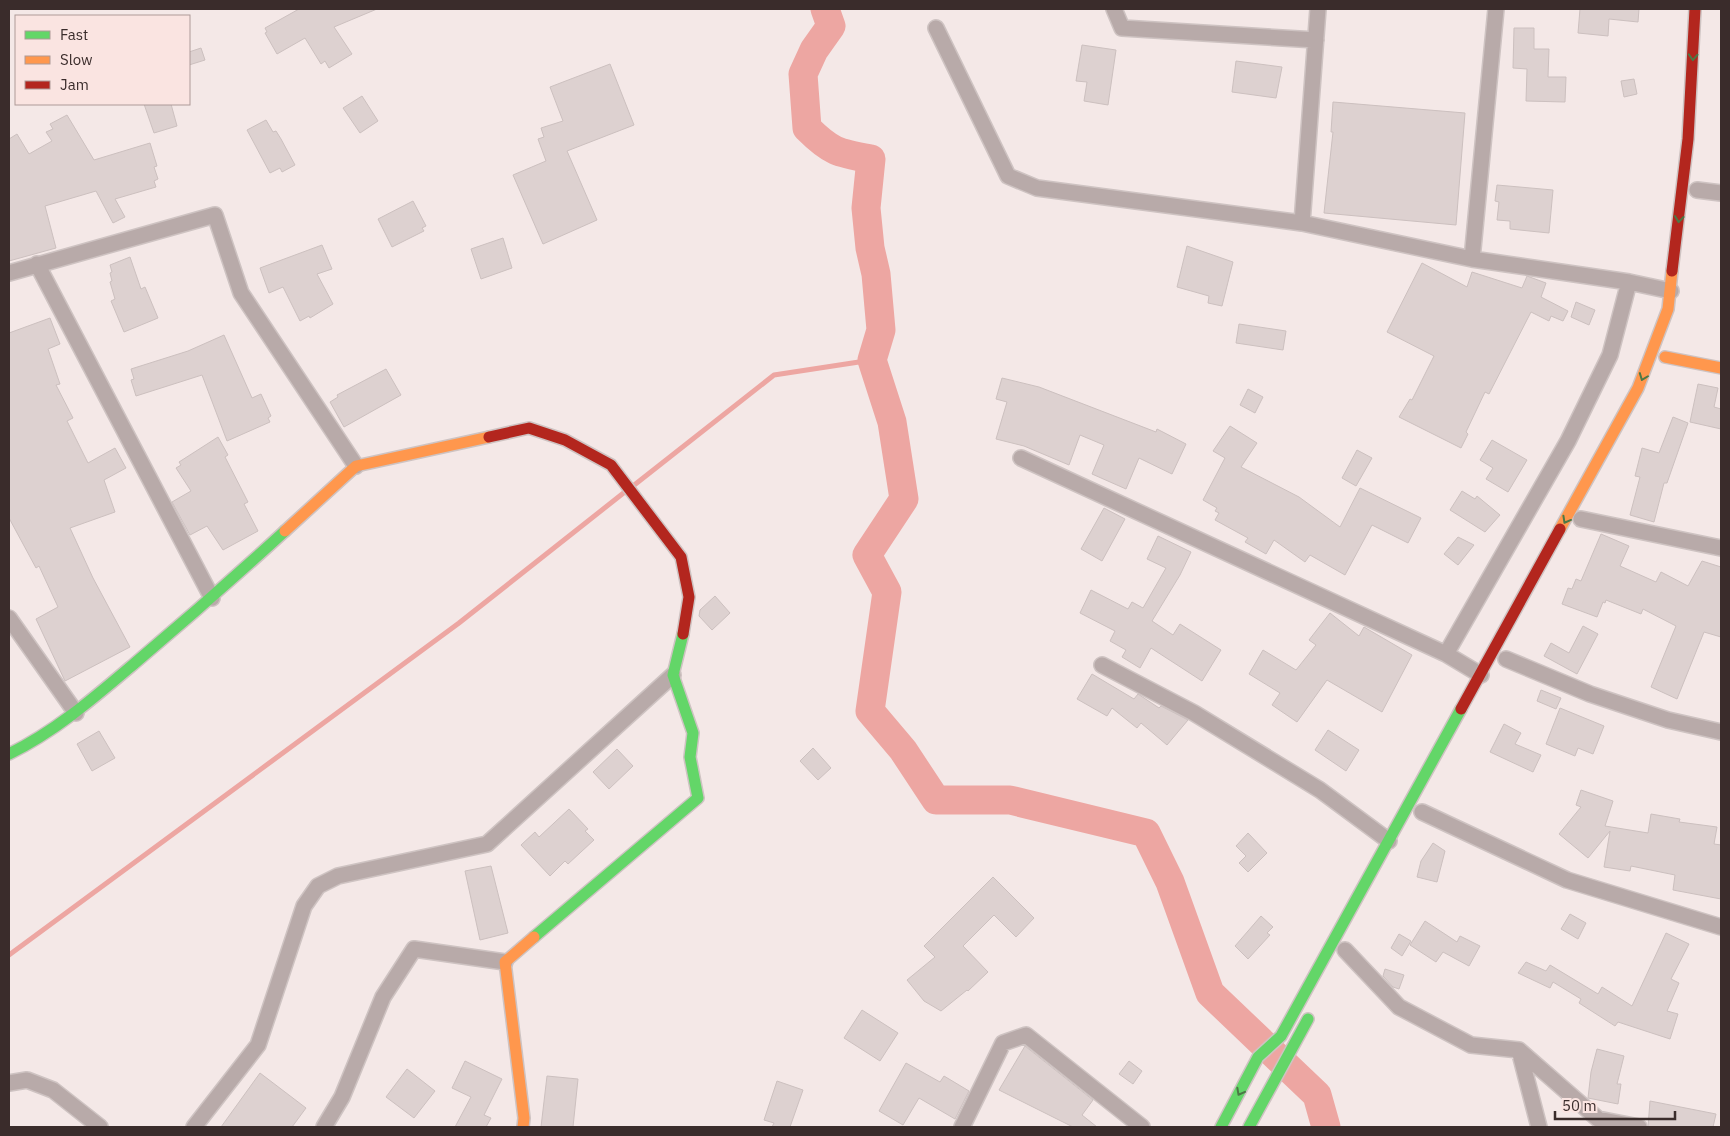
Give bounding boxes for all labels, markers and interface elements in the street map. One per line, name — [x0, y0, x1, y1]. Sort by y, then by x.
legend — [15, 15, 190, 105]
text: Fast — [60, 25, 88, 44]
text: Slow — [60, 50, 93, 69]
one-way arrow — [1687, 54, 1698, 62]
text: Jam — [60, 75, 89, 94]
one-way arrow — [1674, 216, 1685, 224]
one-way arrow — [1639, 372, 1649, 380]
one-way arrow — [1562, 514, 1572, 523]
one-way arrow — [1236, 1087, 1246, 1096]
scale bar — [1555, 1088, 1675, 1120]
text: 50 m — [1562, 1096, 1597, 1115]

